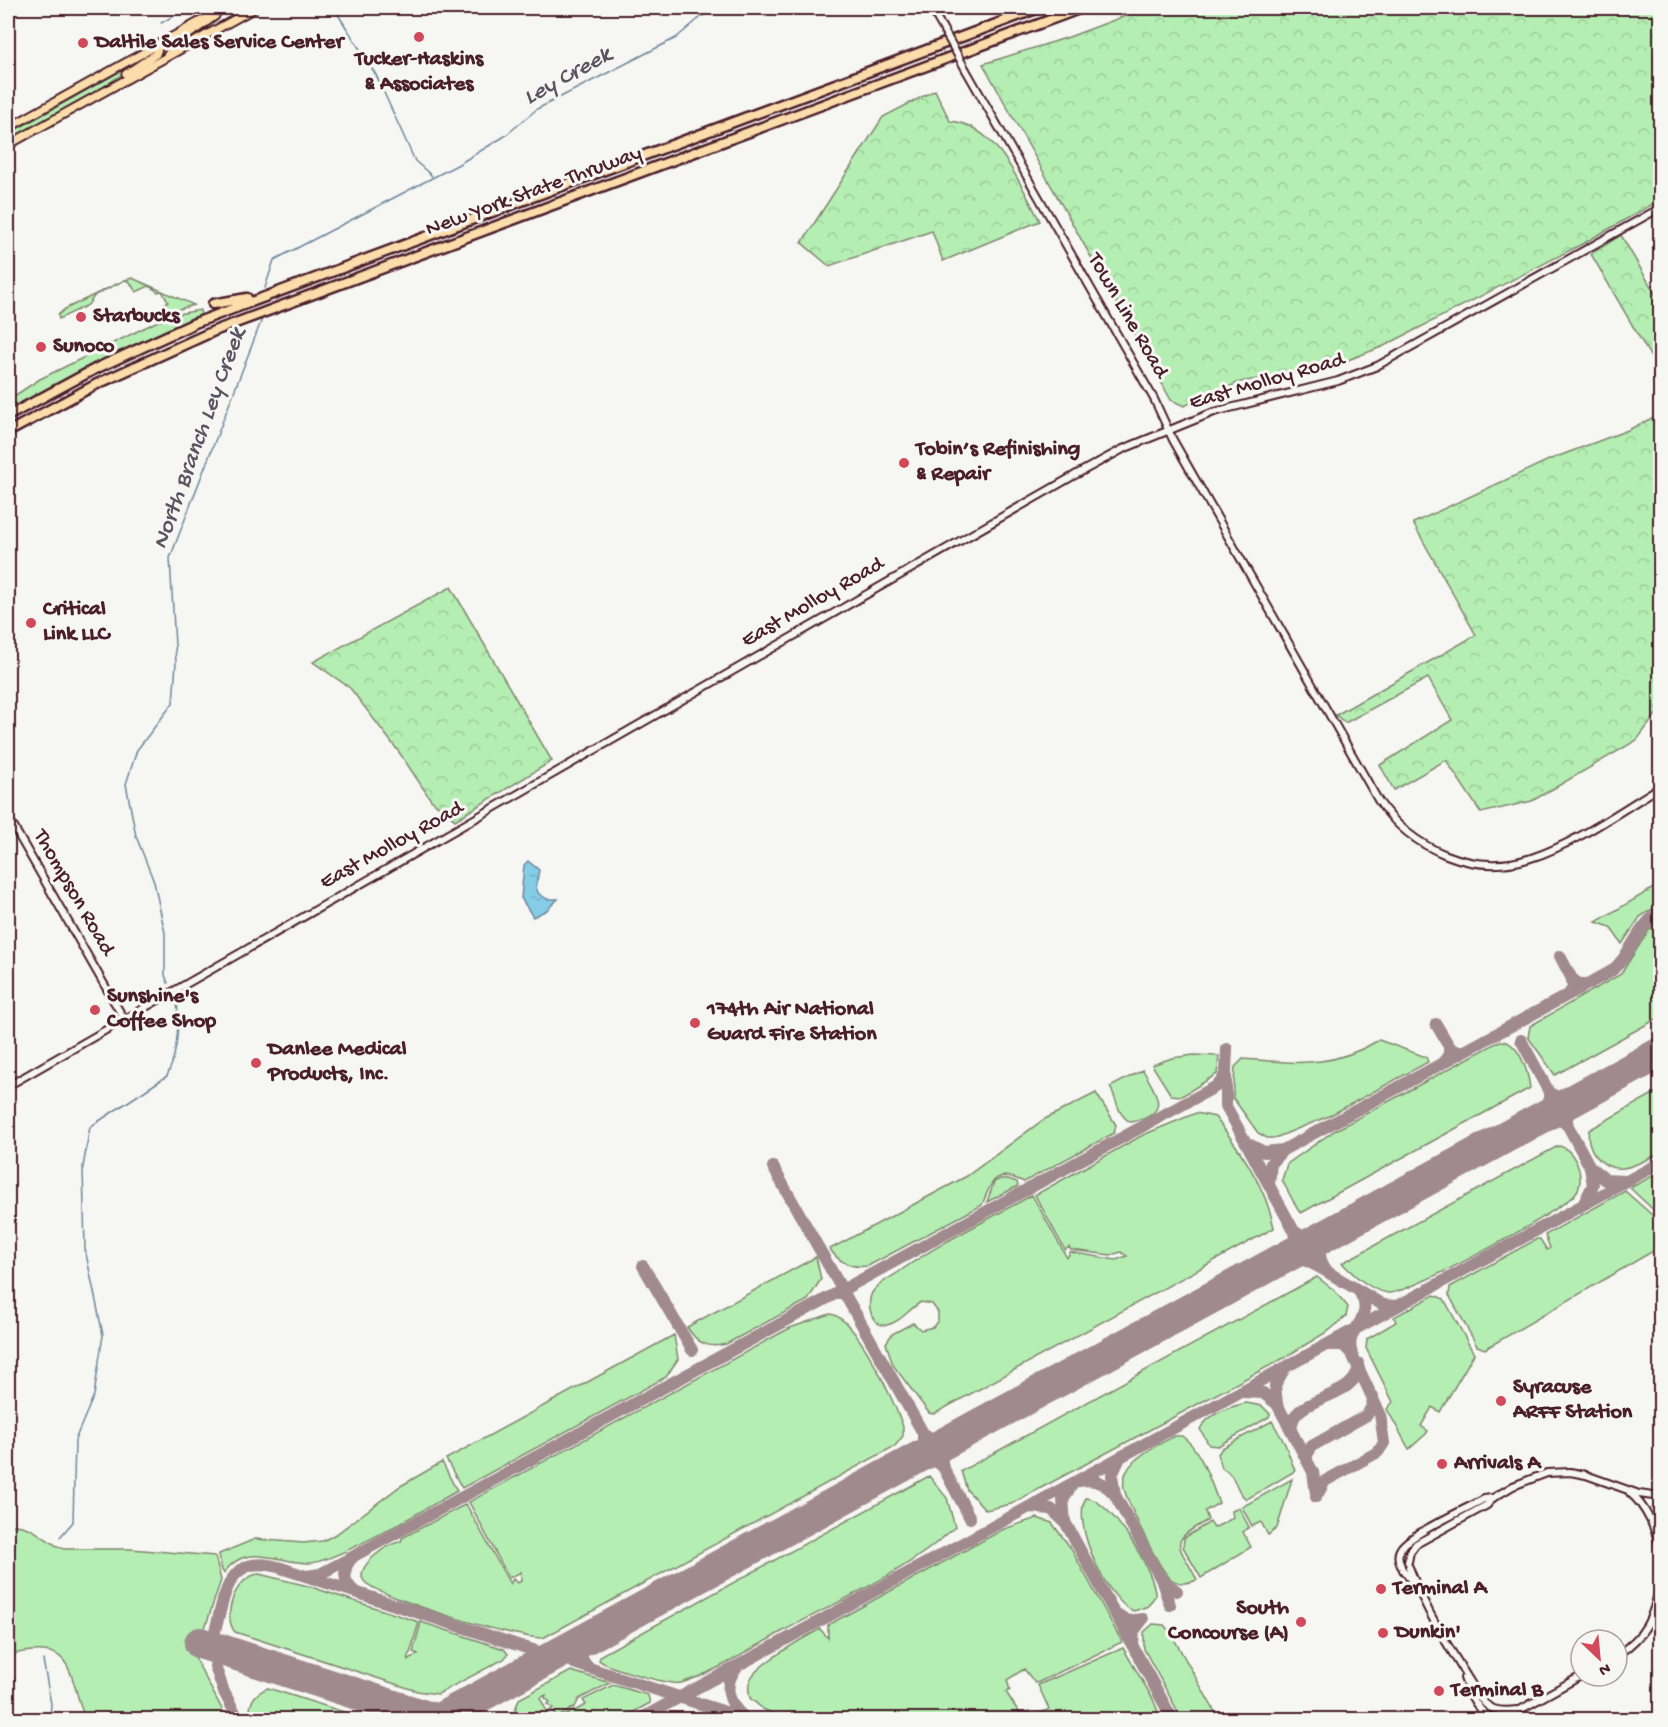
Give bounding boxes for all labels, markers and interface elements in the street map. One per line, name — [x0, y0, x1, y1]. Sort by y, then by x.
place label: Daltile Sales Service Center — [93, 30, 345, 56]
marker: Tucker-Haskins & Associates — [412, 30, 426, 44]
marker: Daltile Sales Service Center — [76, 36, 90, 50]
water label: Ley Creek — [519, 40, 619, 113]
place label: Tucker-Haskins & Associates — [353, 47, 485, 98]
street label: New York State Thruway — [423, 141, 646, 243]
street label: Town Line Road — [1080, 247, 1174, 385]
place label: Starbucks — [93, 304, 181, 330]
marker: Starbucks — [74, 310, 88, 324]
water label: North Branch Ley Creek — [147, 322, 254, 553]
place label: Sunoco — [53, 334, 115, 360]
marker: Sunoco — [34, 340, 48, 354]
street label: East Molloy Road — [1186, 347, 1350, 417]
place label: Tobin’s Refinishing & Repair — [914, 437, 1081, 488]
marker: Tobin’s Refinishing & Repair — [897, 456, 911, 470]
street label: East Molloy Road — [737, 551, 891, 654]
place label: Critical Link LLC — [42, 597, 111, 648]
marker: Critical Link LLC — [24, 616, 38, 630]
street label: East Molloy Road — [316, 795, 470, 896]
street label: Thompson Road — [25, 824, 121, 963]
place label: Sunshine's Coffee Shop — [106, 984, 216, 1035]
place label: 174th Air National Guard Fire Station — [706, 997, 877, 1048]
marker: Sunshine's Coffee Shop — [88, 1003, 102, 1017]
marker: 174th Air National Guard Fire Station — [688, 1016, 702, 1030]
place label: Danlee Medical Products, Inc. — [266, 1037, 407, 1088]
marker: Danlee Medical Products, Inc. — [249, 1056, 263, 1070]
place label: Syracuse ARFF Station — [1512, 1375, 1633, 1426]
marker: Syracuse ARFF Station — [1494, 1394, 1508, 1408]
place label: Arrivals A — [1453, 1451, 1542, 1477]
marker: Arrivals A — [1435, 1457, 1449, 1471]
place label: Terminal A — [1391, 1576, 1489, 1602]
marker: Terminal A — [1374, 1582, 1388, 1596]
place label: South Concourse (A) — [1167, 1596, 1289, 1647]
marker: South Concourse (A) — [1294, 1615, 1308, 1629]
place label: Dunkin' — [1393, 1620, 1461, 1646]
marker: Dunkin' — [1376, 1626, 1390, 1640]
north arrow — [1569, 1628, 1629, 1688]
text: N — [1595, 1658, 1613, 1679]
place label: Terminal B — [1449, 1678, 1545, 1704]
marker: Terminal B — [1432, 1684, 1446, 1698]

